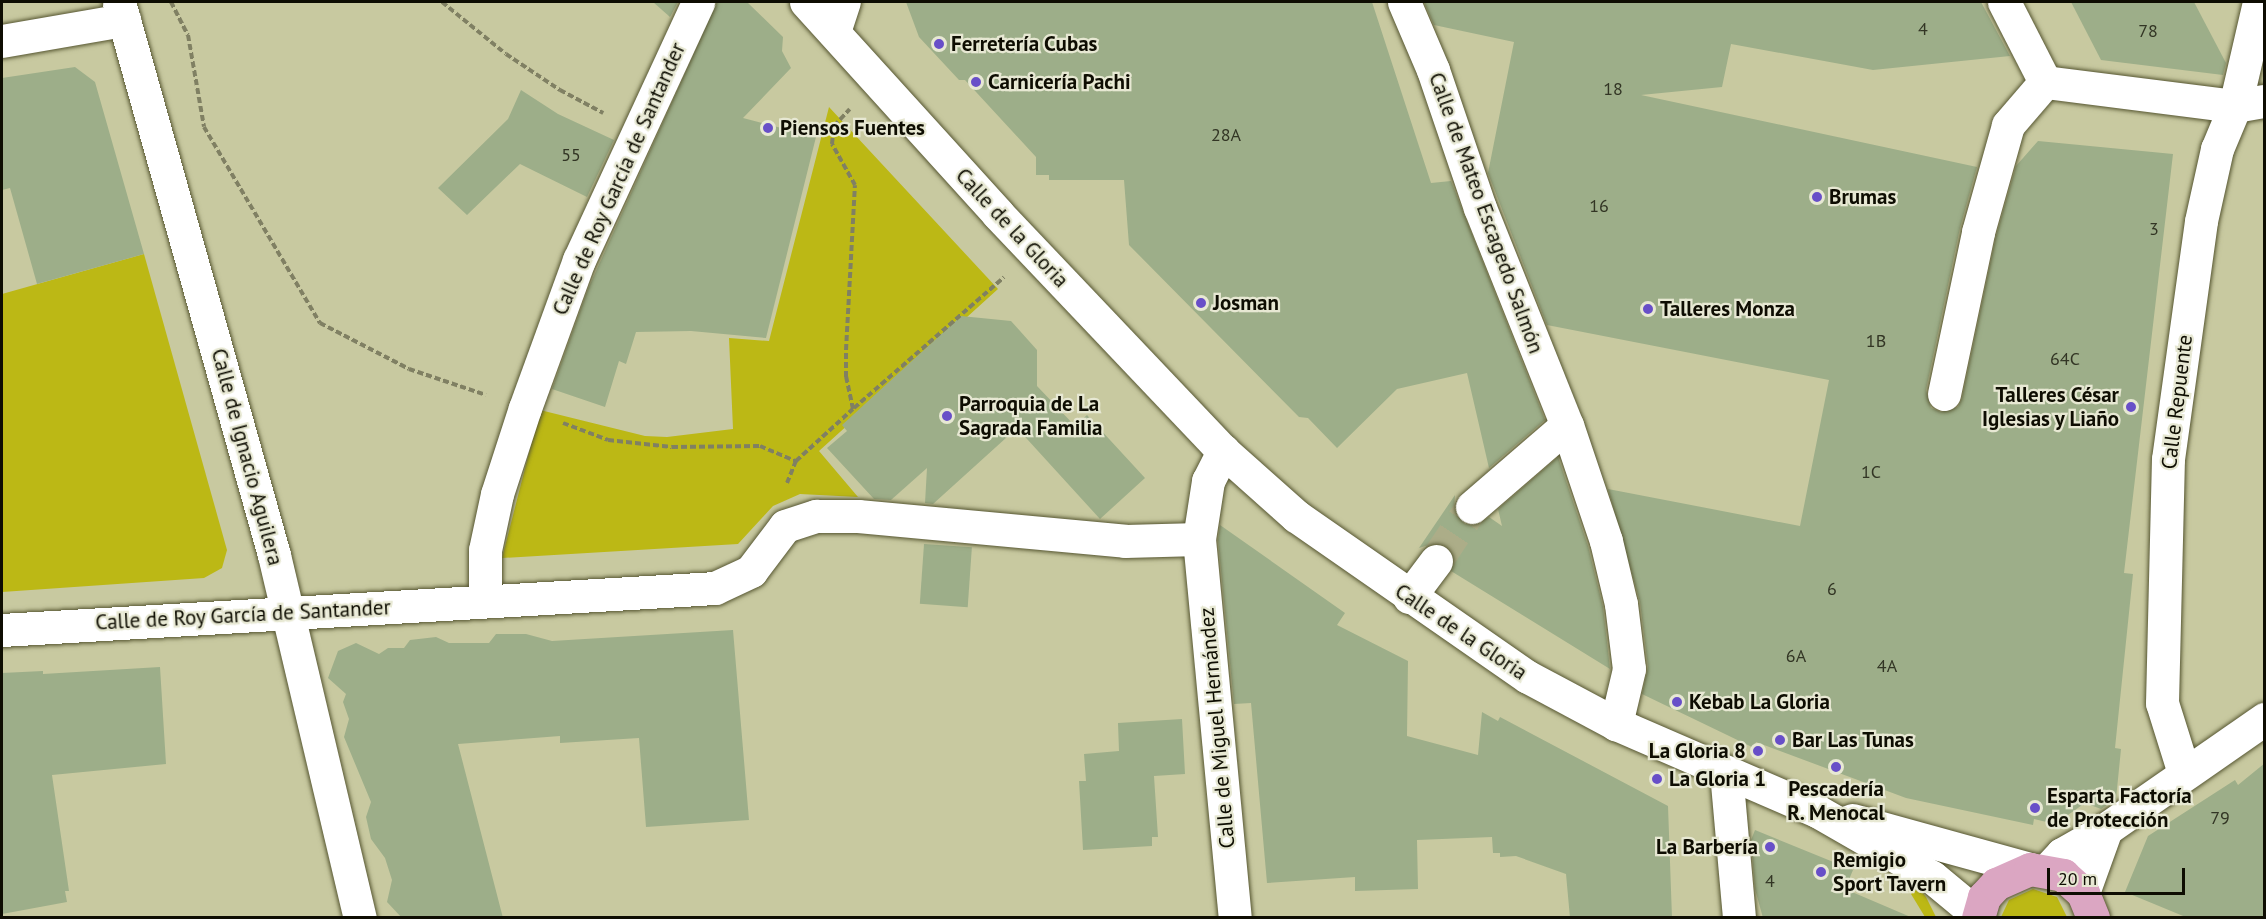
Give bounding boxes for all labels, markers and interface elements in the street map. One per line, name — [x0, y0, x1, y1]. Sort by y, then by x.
house number: 4 — [1918, 18, 1928, 40]
house number: 78 — [2138, 20, 2158, 42]
place label: Ferretería Cubas — [951, 31, 1098, 57]
marker: Ferretería Cubas — [932, 37, 946, 51]
street label: Calle de Roy García de Santander — [547, 39, 691, 319]
place label: Carnicería Pachi — [988, 69, 1131, 95]
street label: Calle de Mateo Escagedo Salmón — [1423, 69, 1549, 357]
marker: Carnicería Pachi — [969, 75, 983, 89]
house number: 18 — [1603, 78, 1623, 100]
place label: Piensos Fuentes — [780, 115, 925, 141]
marker: Piensos Fuentes — [761, 121, 775, 135]
house number: 28A — [1211, 124, 1241, 146]
house number: 55 — [561, 144, 581, 166]
street label: Calle de la Gloria — [950, 163, 1074, 293]
place label: Brumas — [1829, 184, 1896, 210]
marker: Brumas — [1810, 190, 1824, 204]
house number: 16 — [1589, 195, 1609, 217]
house number: 3 — [2149, 218, 2159, 240]
place label: Josman — [1213, 290, 1279, 316]
marker: Josman — [1194, 296, 1208, 310]
place label: Talleres Monza — [1660, 296, 1795, 322]
marker: Talleres Monza — [1641, 302, 1655, 316]
house number: 1B — [1866, 330, 1886, 352]
street label: Calle Repuente — [2156, 333, 2198, 471]
street label: Calle de Ignacio Aguilera — [206, 346, 288, 568]
house number: 64C — [2050, 348, 2080, 370]
place label: Talleres César Iglesias y Liaño — [1981, 382, 2119, 432]
place label: Parroquia de La Sagrada Familia — [959, 391, 1103, 441]
marker: Talleres César Iglesias y Liaño — [2124, 400, 2138, 414]
marker: Parroquia de La Sagrada Familia — [940, 409, 954, 423]
house number: 1C — [1861, 461, 1881, 483]
house number: 6 — [1827, 578, 1837, 600]
street label: Calle de la Gloria — [1390, 579, 1532, 685]
street label: Calle de Roy García de Santander — [94, 595, 392, 635]
street label: Calle de Miguel Hernández — [1194, 606, 1240, 850]
house number: 6A — [1786, 645, 1806, 667]
house number: 4A — [1877, 655, 1897, 677]
place label: Kebab La Gloria — [1689, 689, 1830, 715]
marker: Kebab La Gloria — [1670, 695, 1684, 709]
place label: Bar Las Tunas — [1792, 727, 1915, 753]
marker: Bar Las Tunas — [1773, 733, 1787, 747]
place label: La Gloria 8 — [1649, 738, 1746, 764]
marker: La Gloria 8 — [1751, 744, 1765, 758]
marker: Pescadería R. Menocal — [1829, 760, 1843, 774]
place label: La Gloria 1 — [1669, 766, 1766, 792]
marker: La Gloria 1 — [1650, 772, 1664, 786]
place label: Pescadería R. Menocal — [1787, 776, 1885, 826]
place label: Esparta Factoría de Protección — [2047, 783, 2192, 833]
marker: Esparta Factoría de Protección — [2028, 801, 2042, 815]
house number: 79 — [2210, 807, 2230, 829]
place label: La Barbería — [1656, 834, 1758, 860]
marker: La Barbería — [1763, 840, 1777, 854]
place label: Remigio Sport Tavern — [1833, 847, 1947, 897]
scale bar — [2050, 856, 2188, 894]
marker: Remigio Sport Tavern — [1814, 865, 1828, 879]
text: 20 m — [2058, 867, 2097, 890]
house number: 4 — [1765, 870, 1775, 892]

